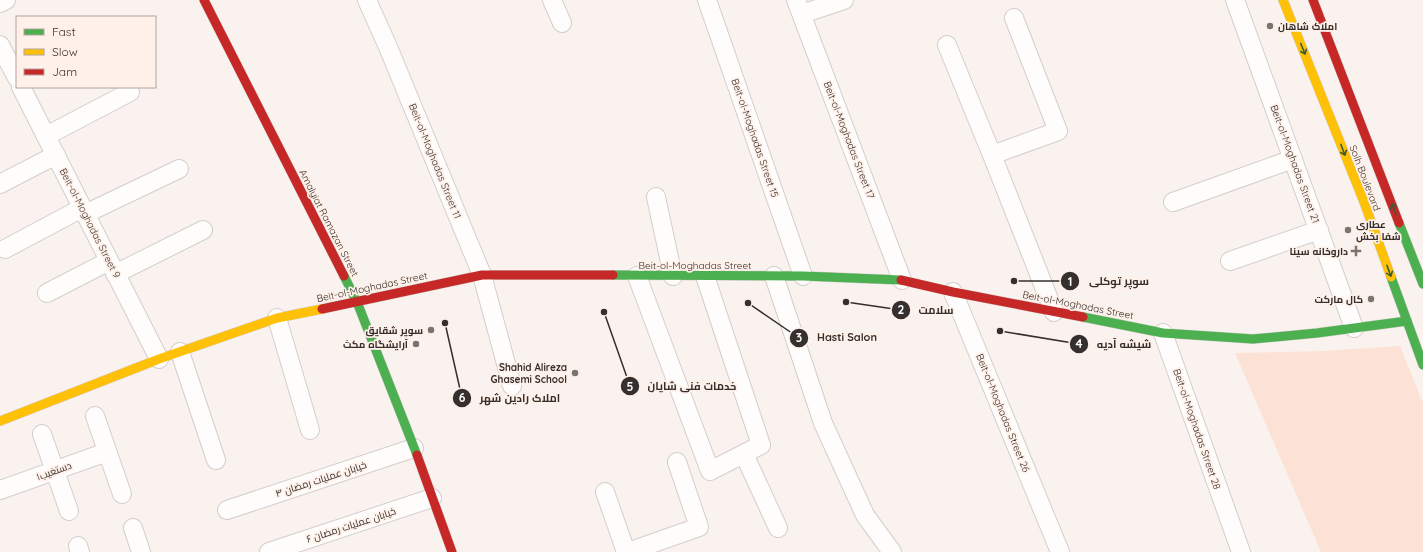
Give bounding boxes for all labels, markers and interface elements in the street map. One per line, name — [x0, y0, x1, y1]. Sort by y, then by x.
legend — [16, 16, 156, 88]
place label: املاک شاهان — [1278, 20, 1337, 33]
marker: املاک شاهان — [1265, 21, 1275, 31]
text: Fast — [52, 24, 76, 39]
one-way arrow — [1299, 43, 1307, 55]
text: Slow — [52, 44, 78, 59]
text: Jam — [52, 64, 77, 79]
street label: Beit-ol-Moghadas Street 15 — [729, 77, 781, 199]
street label: Beit-ol-Moghadas Street 17 — [821, 80, 877, 200]
street label: Beit-ol-Moghadas Street 11 — [406, 101, 464, 221]
street label: Beit-ol-Moghadas Street 21 — [1268, 103, 1322, 225]
one-way arrow — [1339, 143, 1347, 155]
street label: Solh Boulevard — [1346, 143, 1384, 213]
street label: Beit-ol-Moghadas Street 9 — [57, 166, 124, 280]
street label: Amalyiat Ramazan Street — [296, 167, 362, 279]
one-way arrow — [1390, 203, 1398, 215]
place label: عطاری شفا بخش — [1356, 218, 1401, 243]
marker: عطاری شفا بخش — [1343, 225, 1353, 235]
place label: داروخانه سینا — [1290, 245, 1348, 258]
marker: داروخانه سینا — [1351, 246, 1361, 256]
street label: Beit-ol-Moghadas Street — [639, 259, 752, 272]
one-way arrow — [1385, 265, 1393, 277]
street label: Beit-ol-Moghadas Street — [315, 269, 429, 305]
callout: سوپر توکلی — [1060, 270, 1157, 293]
text: 1 — [1068, 274, 1072, 289]
text: سوپر توکلی — [1089, 274, 1149, 290]
street label: Beit-ol-Moghadas Street — [1021, 288, 1135, 322]
place label: کال مارکت — [1315, 293, 1363, 306]
marker: کال مارکت — [1366, 294, 1376, 304]
callout: سلامت — [891, 299, 962, 322]
text: 2 — [898, 302, 905, 317]
text: سلامت — [919, 303, 953, 317]
place label: سوپر شقایق — [365, 324, 423, 338]
marker: سوپر شقایق — [426, 325, 436, 335]
callout: Hasti Salon — [789, 326, 885, 349]
text: 3 — [796, 330, 802, 345]
text: Hasti Salon — [817, 330, 877, 344]
callout: شیشه آدیه — [1069, 332, 1159, 355]
text: 4 — [1075, 336, 1083, 351]
text: شیشه آدیه — [1097, 337, 1151, 351]
place label: آرایشگاه مکث — [343, 338, 409, 351]
marker: آرایشگاه مکث — [411, 339, 421, 349]
street label: Beit-ol-Moghadas Street 26 — [973, 352, 1033, 475]
place label: Shahid Alireza Ghasemi School — [491, 361, 567, 386]
street label: Beit-ol-Moghadas Street 28 — [1170, 367, 1224, 491]
marker: Shahid Alireza Ghasemi School — [570, 368, 580, 378]
callout: خدمات فنی شایان — [620, 375, 745, 398]
text: 5 — [627, 379, 634, 394]
text: خدمات فنی شایان — [648, 379, 736, 393]
callout: املاک رادین شهر — [452, 386, 568, 409]
text: 6 — [459, 390, 466, 405]
text: املاک رادین شهر — [479, 391, 560, 406]
street label: خیابان عملیات رمضان ۴ — [274, 458, 368, 500]
street label: دستغیب۱ — [35, 459, 74, 483]
street label: خیابان عملیات رمضان ۶ — [305, 504, 397, 546]

